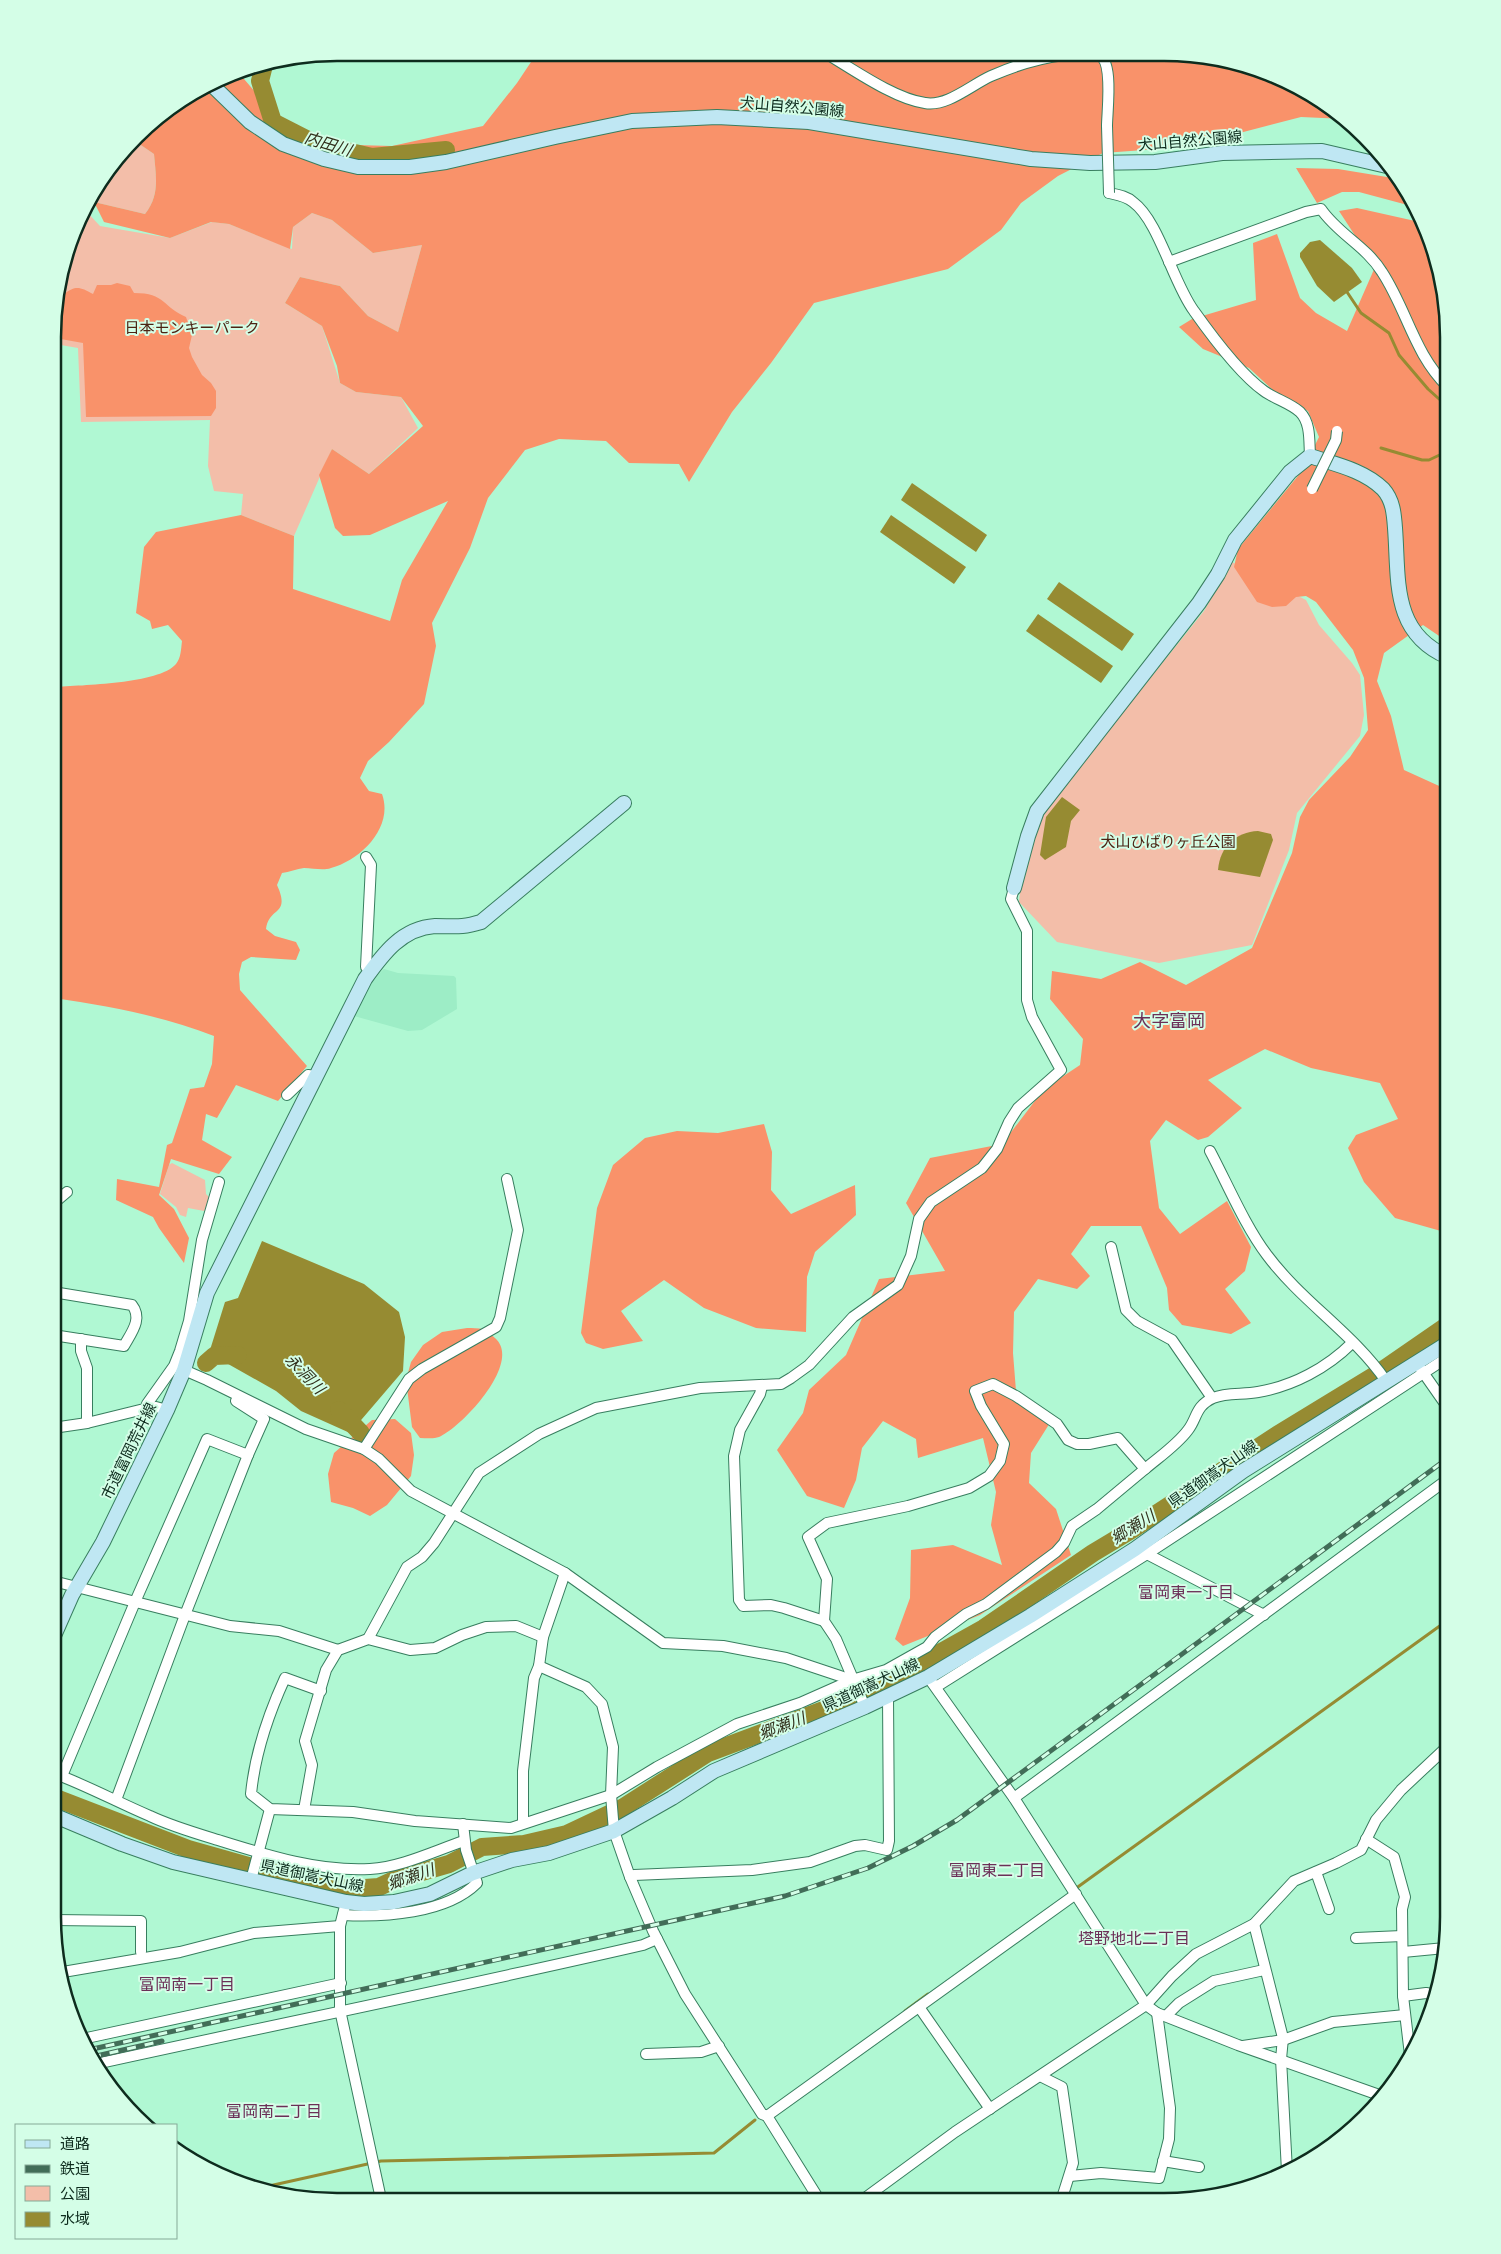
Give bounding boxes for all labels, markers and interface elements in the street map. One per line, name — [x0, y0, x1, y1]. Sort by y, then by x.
street label: 犬山自然公園線 — [739, 93, 845, 121]
street label: 犬山自然公園線 — [1137, 127, 1243, 155]
water label: 内田川 — [302, 128, 356, 161]
park label: 日本モンキーパーク — [125, 319, 259, 337]
park label: 犬山ひばりヶ丘公園 — [1100, 833, 1236, 851]
district label: 大字富岡 — [1133, 1010, 1205, 1031]
water label: 永洞川 — [281, 1350, 330, 1399]
street label: 市道富岡荒井線 — [98, 1400, 160, 1502]
street label: 県道御嵩犬山線 — [1165, 1437, 1261, 1511]
water label: 郷瀬川 — [1108, 1505, 1160, 1548]
district label: 富岡東一丁目 — [1138, 1583, 1234, 1602]
street label: 県道御嵩犬山線 — [820, 1655, 922, 1715]
water label: 郷瀬川 — [756, 1708, 810, 1743]
street label: 県道御嵩犬山線 — [259, 1856, 365, 1896]
water label: 郷瀬川 — [385, 1860, 439, 1894]
district label: 富岡東二丁目 — [949, 1861, 1045, 1880]
district label: 塔野地北二丁目 — [1078, 1929, 1190, 1948]
district label: 富岡南一丁目 — [139, 1975, 235, 1994]
district label: 富岡南二丁目 — [226, 2102, 322, 2121]
legend — [15, 2124, 178, 2239]
text: 道路 — [60, 2135, 90, 2153]
text: 鉄道 — [60, 2160, 90, 2178]
text: 公園 — [60, 2185, 90, 2203]
text: 水域 — [60, 2210, 90, 2228]

